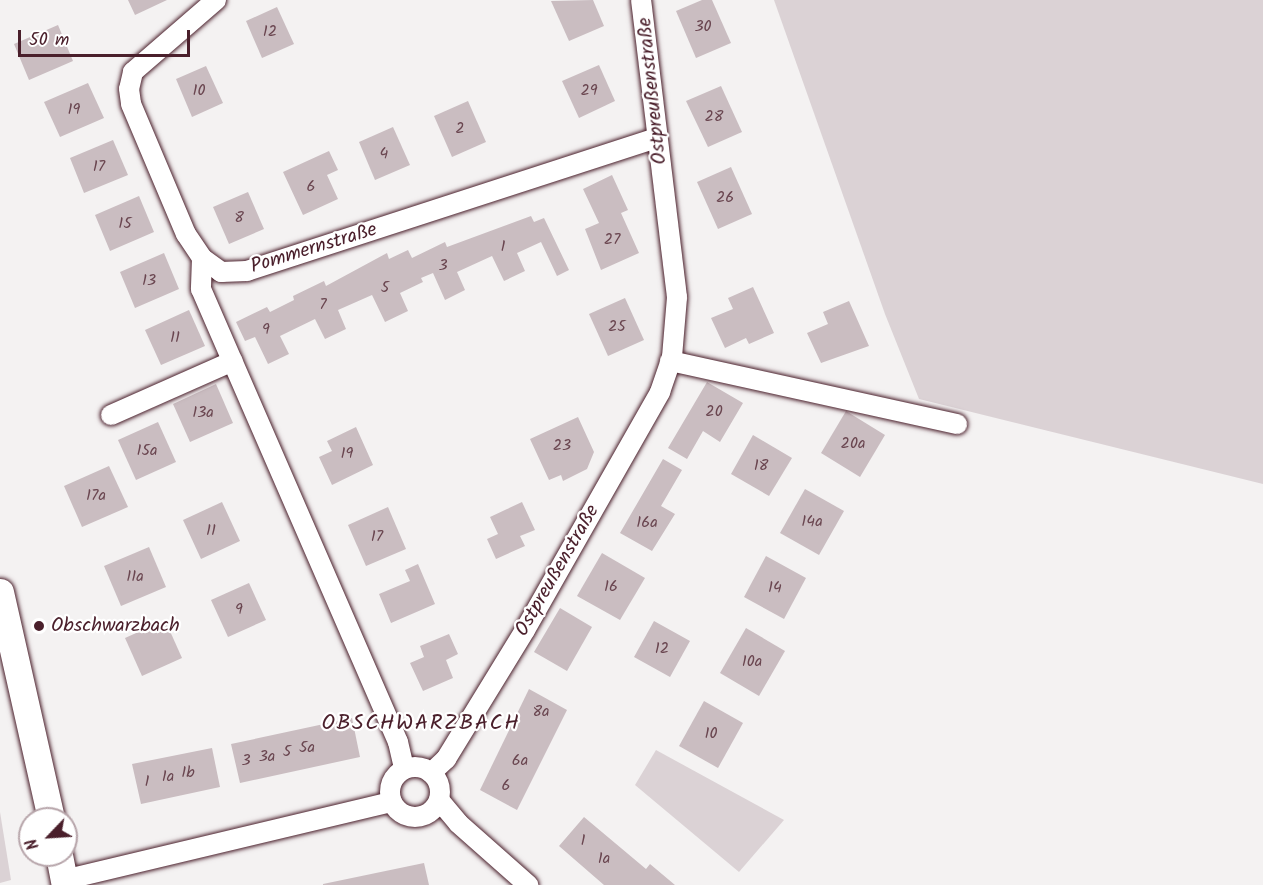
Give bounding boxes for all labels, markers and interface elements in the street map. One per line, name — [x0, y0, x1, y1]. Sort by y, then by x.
street label: Ostpreußenstraße — [633, 16, 673, 166]
house number: 30 — [694, 17, 712, 37]
scale bar — [21, 18, 194, 56]
house number: 12 — [263, 22, 277, 42]
text: 50 m — [29, 26, 69, 55]
house number: 10 — [192, 81, 206, 101]
house number: 29 — [580, 81, 598, 101]
house number: 19 — [68, 100, 80, 120]
house number: 28 — [705, 107, 723, 127]
house number: 2 — [455, 119, 465, 139]
house number: 4 — [380, 144, 388, 164]
house number: 17 — [93, 157, 105, 177]
house number: 6 — [307, 177, 315, 197]
house number: 26 — [716, 188, 734, 208]
house number: 8 — [234, 208, 244, 228]
house number: 15 — [118, 214, 132, 234]
street label: Pommernstraße — [248, 218, 380, 280]
house number: 27 — [604, 230, 620, 250]
house number: 1 — [500, 237, 506, 257]
house number: 3 — [438, 256, 448, 276]
house number: 13 — [142, 271, 156, 291]
house number: 5 — [381, 278, 389, 298]
house number: 7 — [319, 295, 327, 315]
house number: 25 — [608, 317, 626, 337]
house number: 9 — [262, 320, 270, 340]
house number: 11 — [170, 328, 180, 348]
house number: 20 — [705, 402, 723, 422]
house number: 13a — [192, 403, 214, 423]
house number: 20a — [841, 434, 865, 454]
house number: 23 — [553, 436, 571, 456]
house number: 15a — [136, 441, 158, 461]
house number: 19 — [341, 444, 353, 464]
house number: 18 — [754, 456, 768, 476]
house number: 17a — [86, 486, 106, 506]
street label: Ostpreußenstraße — [511, 501, 605, 641]
house number: 14a — [801, 512, 823, 532]
house number: 16a — [636, 513, 658, 533]
house number: 11 — [206, 521, 216, 541]
house number: 17 — [371, 527, 383, 547]
house number: 11a — [126, 567, 144, 587]
house number: 16 — [604, 577, 618, 597]
house number: 14 — [768, 578, 782, 598]
house number: 9 — [235, 600, 243, 620]
place label: Obschwarzbach — [51, 614, 180, 638]
marker: Obschwarzbach — [32, 619, 46, 633]
house number: 12 — [655, 639, 669, 659]
house number: 10a — [742, 652, 762, 672]
house number: 8a — [532, 702, 550, 722]
district label: OBSCHWARZBACH — [322, 711, 520, 737]
house number: 10 — [704, 724, 718, 744]
house number: 5a — [299, 738, 315, 758]
house number: 5 — [283, 742, 291, 762]
house number: 3a — [259, 747, 275, 767]
house number: 3 — [241, 751, 251, 771]
house number: 6a — [512, 751, 528, 771]
house number: 1b — [181, 763, 195, 783]
house number: 1a — [162, 767, 174, 787]
house number: 1 — [144, 772, 150, 792]
house number: 6 — [502, 776, 510, 796]
north arrow — [18, 807, 78, 867]
house number: 1 — [580, 831, 586, 851]
text: N — [20, 834, 47, 854]
house number: 1a — [598, 849, 610, 869]

